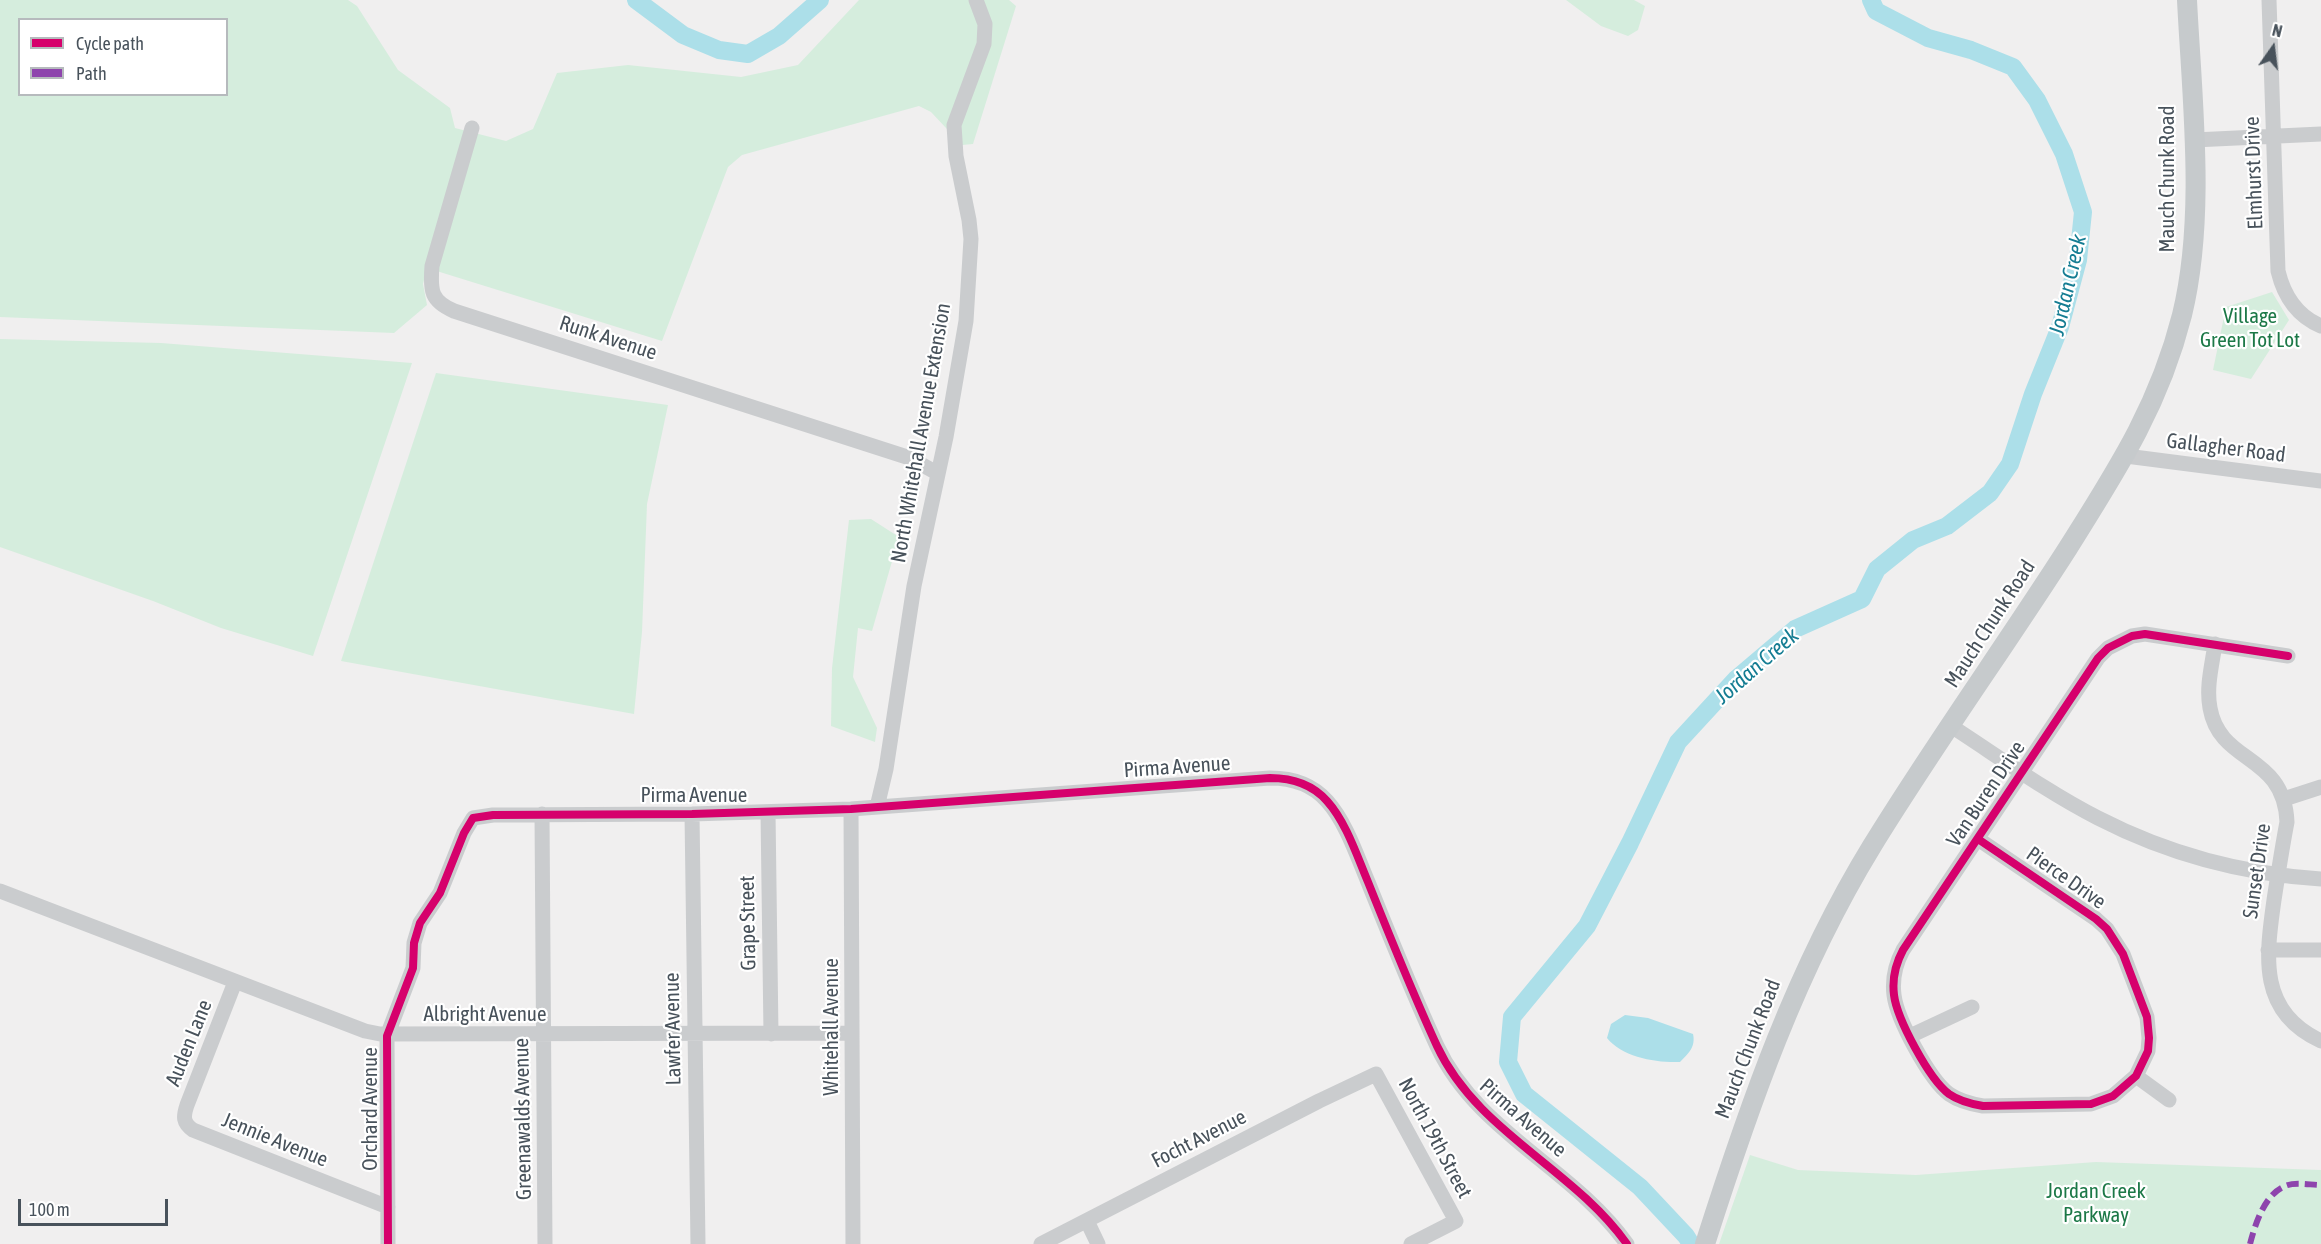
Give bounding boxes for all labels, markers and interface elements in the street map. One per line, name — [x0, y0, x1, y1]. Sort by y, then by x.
legend — [18, 18, 228, 96]
north arrow — [2243, 18, 2303, 78]
text: N — [2271, 21, 2284, 40]
text: Cycle path — [76, 33, 144, 54]
text: Path — [76, 63, 107, 84]
street label: Mauch Chunk Road — [2154, 106, 2180, 252]
street label: Elmhurst Drive — [2239, 116, 2269, 230]
water label: Jordan Creek — [2044, 232, 2092, 338]
street label: North Whitehall Avenue Extension — [886, 301, 956, 565]
park label: Village Green Tot Lot — [2200, 303, 2300, 353]
street label: Runk Avenue — [556, 310, 660, 366]
street label: Gallagher Road — [2165, 428, 2287, 468]
street label: Mauch Chunk Road — [1939, 556, 2041, 692]
water label: Jordan Creek — [1710, 622, 1804, 710]
street label: Van Buren Drive — [1941, 736, 2031, 852]
street label: Pirma Avenue — [1123, 751, 1231, 783]
street label: Pirma Avenue — [641, 782, 747, 808]
street label: Sunset Drive — [2238, 822, 2276, 920]
street label: Pierce Drive — [2021, 841, 2111, 915]
street label: Grape Street — [735, 875, 761, 971]
street label: Whitehall Avenue — [818, 958, 844, 1096]
street label: Lawfer Avenue — [659, 972, 687, 1086]
street label: Mauch Chunk Road — [1710, 976, 1786, 1122]
street label: Auden Lane — [160, 996, 218, 1090]
street label: Albright Avenue — [423, 1001, 547, 1027]
street label: Greenawalds Avenue — [509, 1038, 537, 1200]
street label: Orchard Avenue — [357, 1047, 383, 1171]
street label: Pirma Avenue — [1474, 1073, 1572, 1163]
street label: North 19th Street — [1393, 1074, 1477, 1202]
street label: Focht Avenue — [1147, 1104, 1251, 1174]
street label: Jennie Avenue — [218, 1107, 332, 1173]
park label: Jordan Creek Parkway — [2046, 1178, 2146, 1228]
scale bar — [21, 1187, 171, 1225]
text: 100 m — [29, 1199, 70, 1220]

